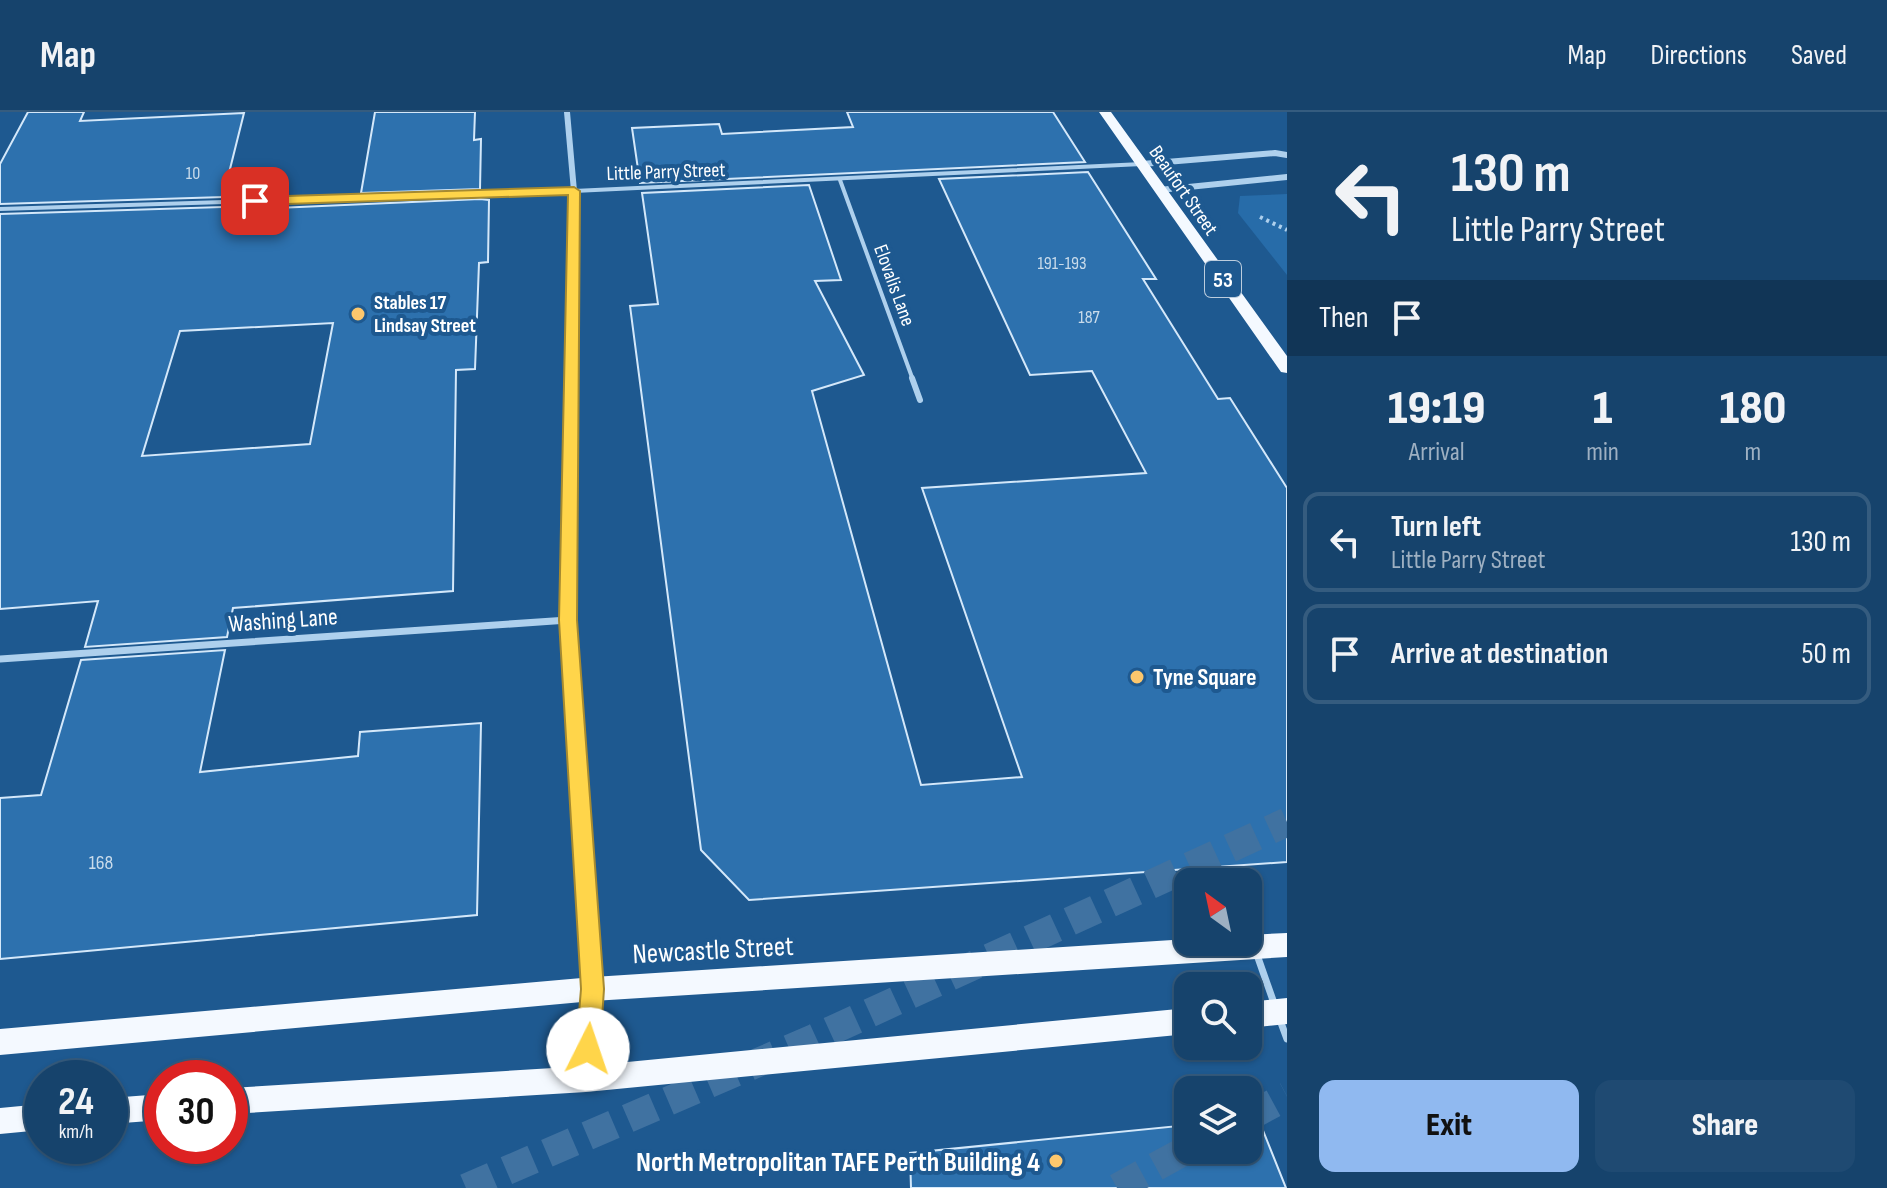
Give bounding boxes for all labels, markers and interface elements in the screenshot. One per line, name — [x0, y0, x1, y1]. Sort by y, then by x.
text: Map — [40, 33, 96, 78]
text: Map — [1568, 39, 1607, 72]
text: Directions — [1651, 39, 1747, 72]
text: Saved — [1791, 39, 1847, 72]
street label: Beaufort Street — [1143, 141, 1223, 240]
text: 130 m — [1451, 141, 1571, 208]
icon: left — [1319, 144, 1423, 248]
street label: Little Parry Street — [606, 158, 726, 186]
house number: 10 — [186, 163, 200, 184]
pin — [221, 167, 289, 235]
icon: arrive — [233, 179, 277, 223]
text: Little Parry Street — [1451, 209, 1665, 252]
street label: Elovalis Lane — [868, 241, 920, 329]
house number: 191-193 — [1037, 253, 1087, 274]
road number: 53 — [1205, 261, 1241, 297]
place label: Stables 17 Lindsay Street — [374, 291, 476, 338]
icon: arrive — [1385, 296, 1429, 340]
text: Then — [1319, 300, 1369, 336]
marker: Stables 17 Lindsay Street — [349, 305, 367, 323]
house number: 187 — [1078, 307, 1100, 328]
text: 19:19 — [1388, 380, 1485, 437]
text: 1 — [1593, 380, 1612, 437]
text: 180 — [1720, 380, 1786, 437]
text: Arrival — [1409, 437, 1465, 468]
text: min — [1586, 437, 1619, 468]
text: m — [1745, 437, 1761, 468]
text: Turn left — [1391, 509, 1481, 545]
icon: left — [1323, 520, 1367, 564]
text: 130 m — [1791, 524, 1851, 560]
text: Little Parry Street — [1391, 545, 1546, 576]
street label: Washing Lane — [228, 602, 339, 639]
icon: arrive — [1323, 632, 1367, 676]
text: Arrive at destination — [1391, 636, 1608, 672]
text: 50 m — [1802, 636, 1851, 672]
place label: Tyne Square — [1153, 663, 1256, 692]
marker: Tyne Square — [1128, 668, 1146, 686]
house number: 168 — [89, 851, 113, 875]
north arrow — [1174, 868, 1262, 956]
map controls — [1174, 868, 1262, 1164]
street label: Newcastle Street — [632, 930, 794, 971]
button: search — [1174, 972, 1262, 1060]
position arrow — [546, 1007, 630, 1091]
speed limit sign: 30 — [144, 1060, 248, 1164]
button: layers — [1174, 1076, 1262, 1164]
text: 24 — [58, 1078, 94, 1126]
button: Exit — [1319, 1080, 1579, 1172]
button: Share — [1595, 1080, 1855, 1172]
text: km/h — [59, 1120, 93, 1144]
place label: North Metropolitan TAFE Perth Building 4 — [636, 1146, 1040, 1179]
marker: North Metropolitan TAFE Perth Building 4 — [1047, 1152, 1065, 1170]

